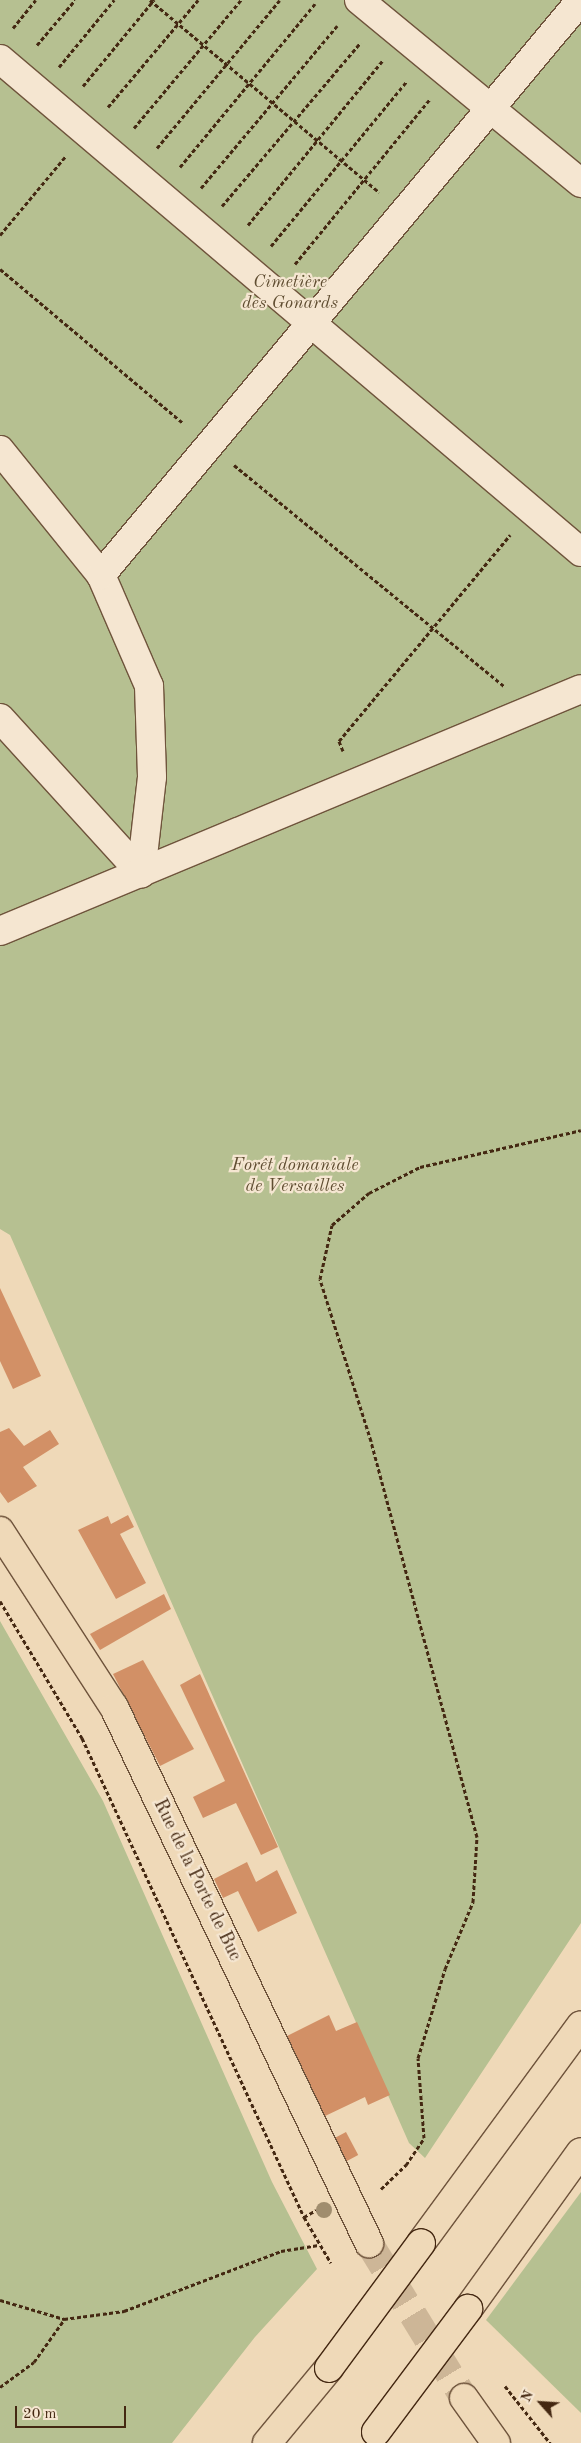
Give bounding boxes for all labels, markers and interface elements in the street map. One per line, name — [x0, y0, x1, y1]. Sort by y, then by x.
park label: Cimetière des Gonards — [242, 272, 338, 314]
park label: Forêt domaniale de Versailles — [231, 1155, 359, 1198]
street label: Rue de la Porte de Buc — [148, 1796, 246, 1964]
north arrow — [516, 2378, 566, 2428]
text: N — [519, 2389, 536, 2404]
scale bar — [18, 2396, 129, 2428]
text: 20 m — [23, 2407, 57, 2422]

